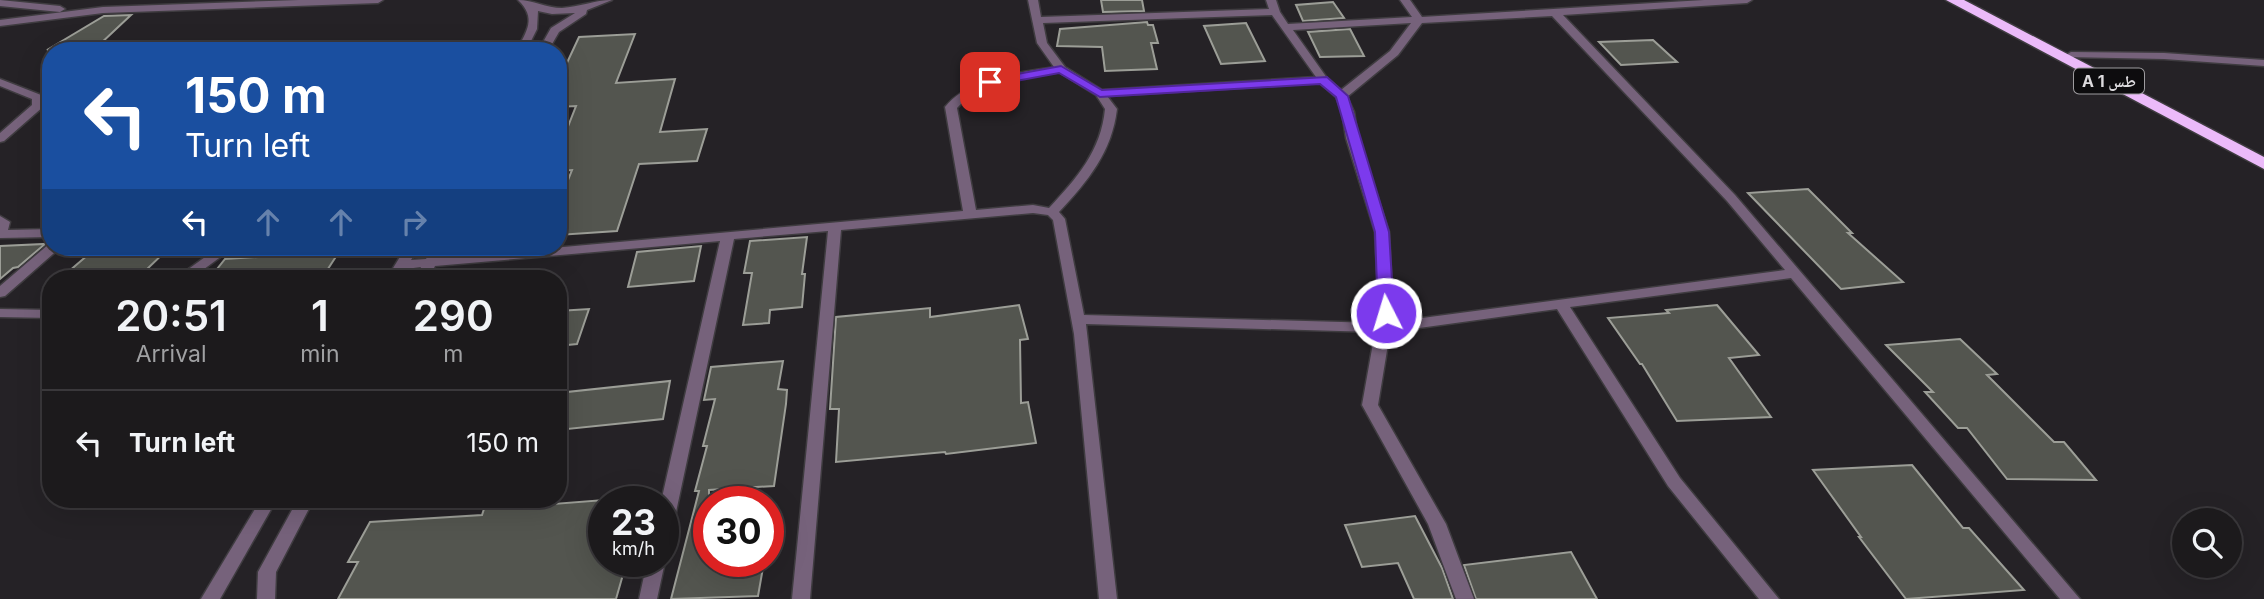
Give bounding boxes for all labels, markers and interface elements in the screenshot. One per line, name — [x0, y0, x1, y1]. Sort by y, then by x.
pin — [960, 52, 1020, 112]
icon: arrive — [971, 63, 1009, 101]
text: 150 m — [185, 66, 327, 125]
road number: A 1 طس — [2074, 68, 2144, 94]
icon: left — [70, 70, 161, 161]
text: Turn left — [185, 126, 310, 165]
icon: left — [176, 203, 214, 241]
icon: ahead — [249, 203, 287, 241]
icon: ahead — [322, 203, 360, 241]
icon: right — [395, 203, 433, 241]
position arrow — [1349, 276, 1423, 350]
text: 20:51 — [115, 290, 227, 341]
text: 1 — [311, 290, 329, 341]
text: 290 — [413, 290, 494, 341]
text: Arrival — [136, 340, 206, 368]
text: min — [300, 340, 339, 368]
text: m — [443, 340, 463, 368]
icon: left — [70, 424, 108, 462]
text: Turn left — [129, 427, 235, 458]
text: 150 m — [466, 427, 539, 458]
speed limit sign: 30 — [693, 486, 784, 577]
text: 23 — [611, 501, 656, 543]
map controls — [2172, 508, 2242, 578]
button: search — [2172, 508, 2242, 578]
text: km/h — [612, 538, 655, 559]

